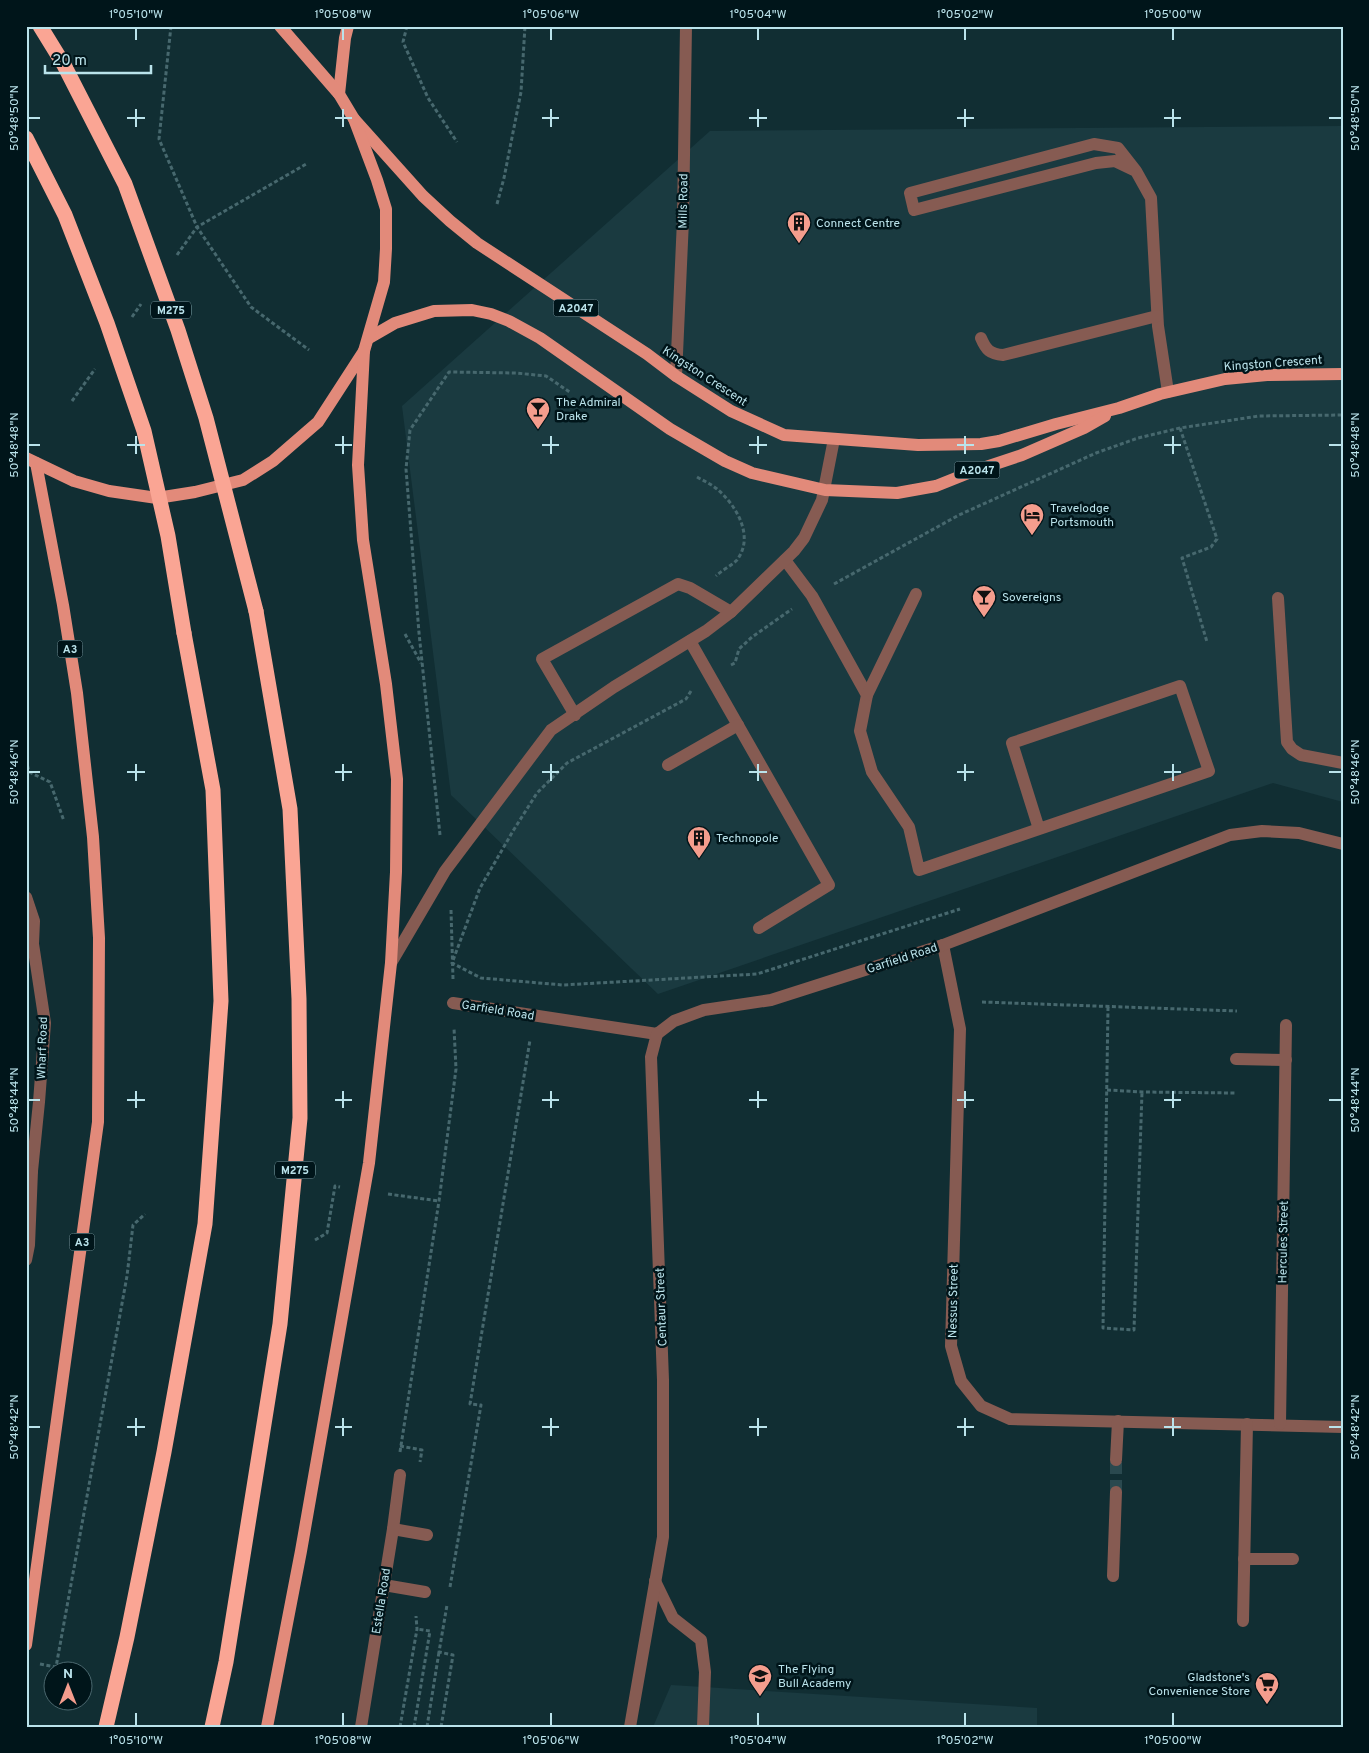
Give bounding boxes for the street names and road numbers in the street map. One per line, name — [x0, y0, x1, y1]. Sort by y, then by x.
street label: Mills Road — [676, 173, 692, 229]
road number: A2047 — [554, 300, 598, 316]
road number: M275 — [151, 302, 191, 318]
street label: Kingston Crescent — [659, 343, 750, 410]
street label: Kingston Crescent — [1223, 353, 1323, 375]
road number: A2047 — [954, 462, 1000, 478]
road number: A3 — [58, 641, 82, 658]
street label: Garfield Road — [865, 940, 940, 978]
street label: Garfield Road — [460, 997, 535, 1025]
street label: Wharf Road — [34, 1016, 52, 1080]
road number: M275 — [275, 1162, 315, 1178]
street label: Hercules Street — [1275, 1200, 1293, 1284]
road number: A3 — [70, 1234, 94, 1250]
street label: Nessus Street — [945, 1264, 963, 1338]
street label: Centaur Street — [653, 1267, 671, 1347]
street label: Estella Road — [369, 1567, 395, 1635]

